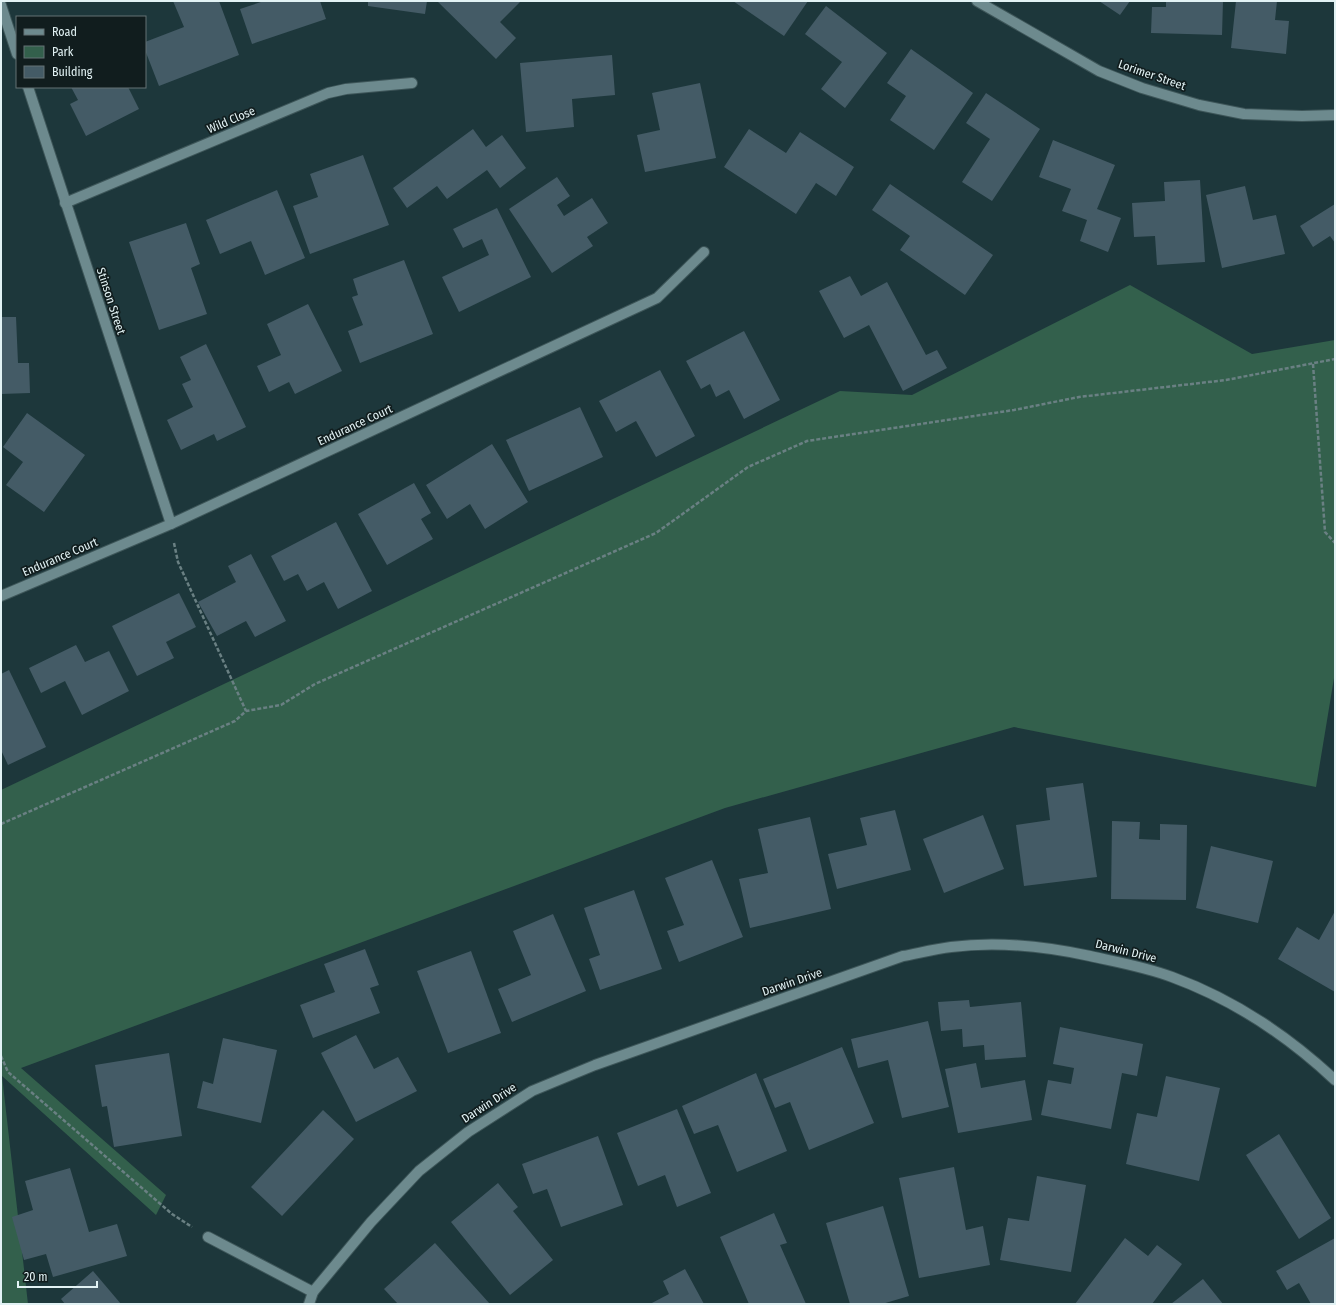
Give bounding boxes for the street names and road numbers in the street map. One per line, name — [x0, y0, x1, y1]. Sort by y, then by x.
street label: Lorimer Street — [1117, 57, 1188, 93]
street label: Wild Close — [205, 104, 257, 136]
street label: Stinson Street — [94, 266, 128, 336]
street label: Endurance Court — [315, 402, 395, 448]
street label: Endurance Court — [20, 535, 100, 579]
street label: Darwin Drive — [1094, 937, 1158, 965]
street label: Darwin Drive — [760, 965, 824, 999]
street label: Darwin Drive — [459, 1080, 519, 1126]

